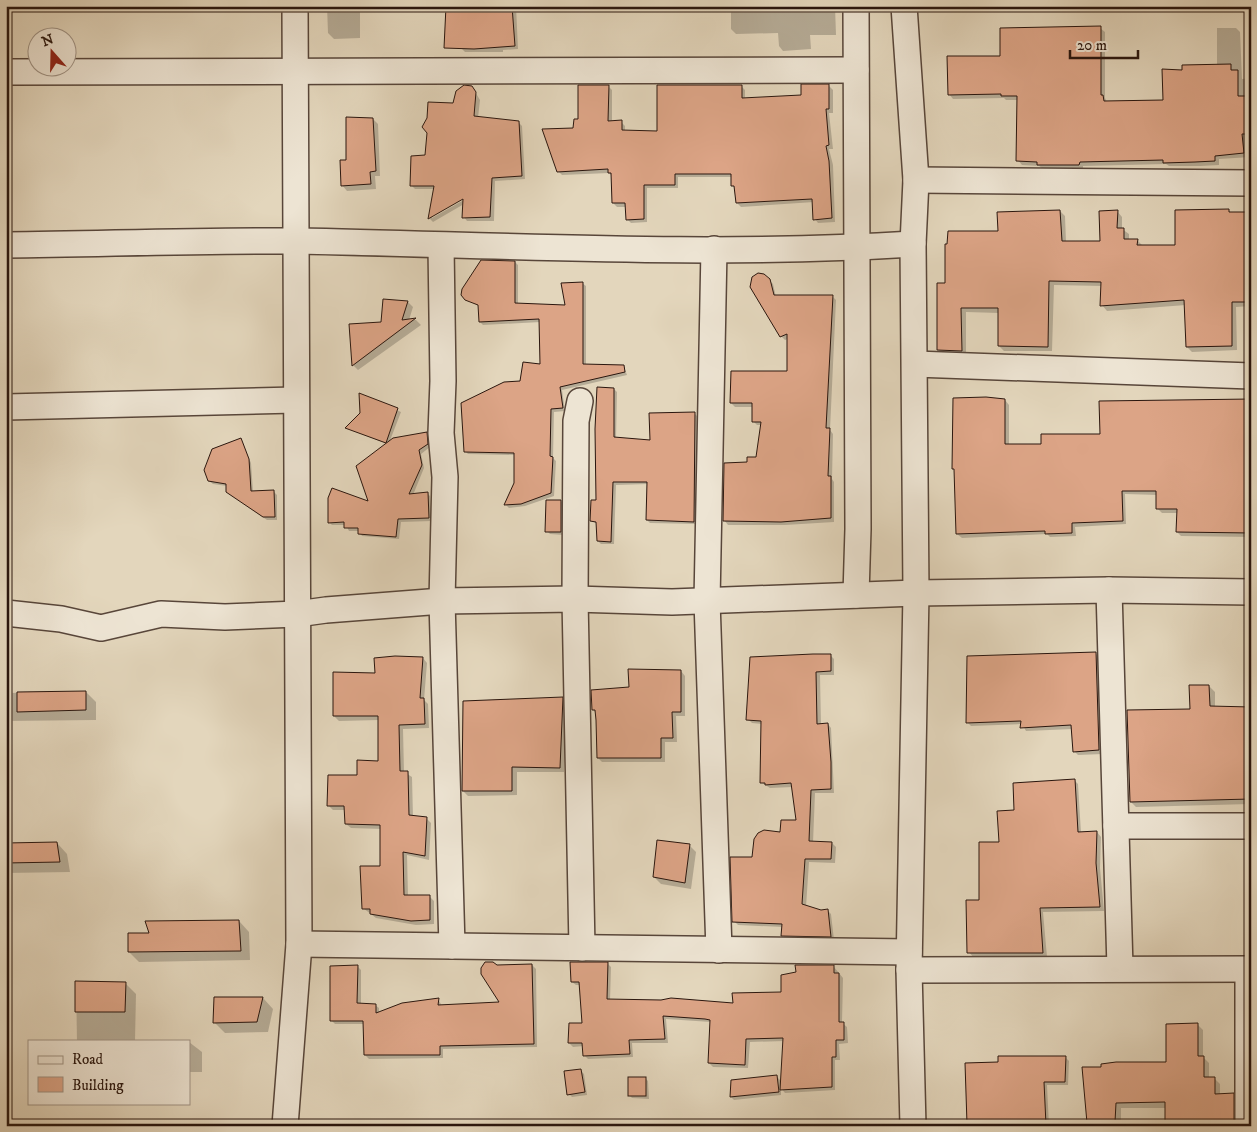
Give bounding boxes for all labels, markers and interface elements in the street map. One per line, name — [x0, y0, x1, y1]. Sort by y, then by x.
north arrow — [28, 28, 78, 78]
scale bar — [1070, 28, 1137, 60]
text: N — [39, 30, 57, 51]
text: 20 m — [1077, 36, 1107, 55]
legend — [28, 1040, 190, 1104]
text: Road — [72, 1050, 104, 1069]
text: Building — [72, 1076, 124, 1095]

